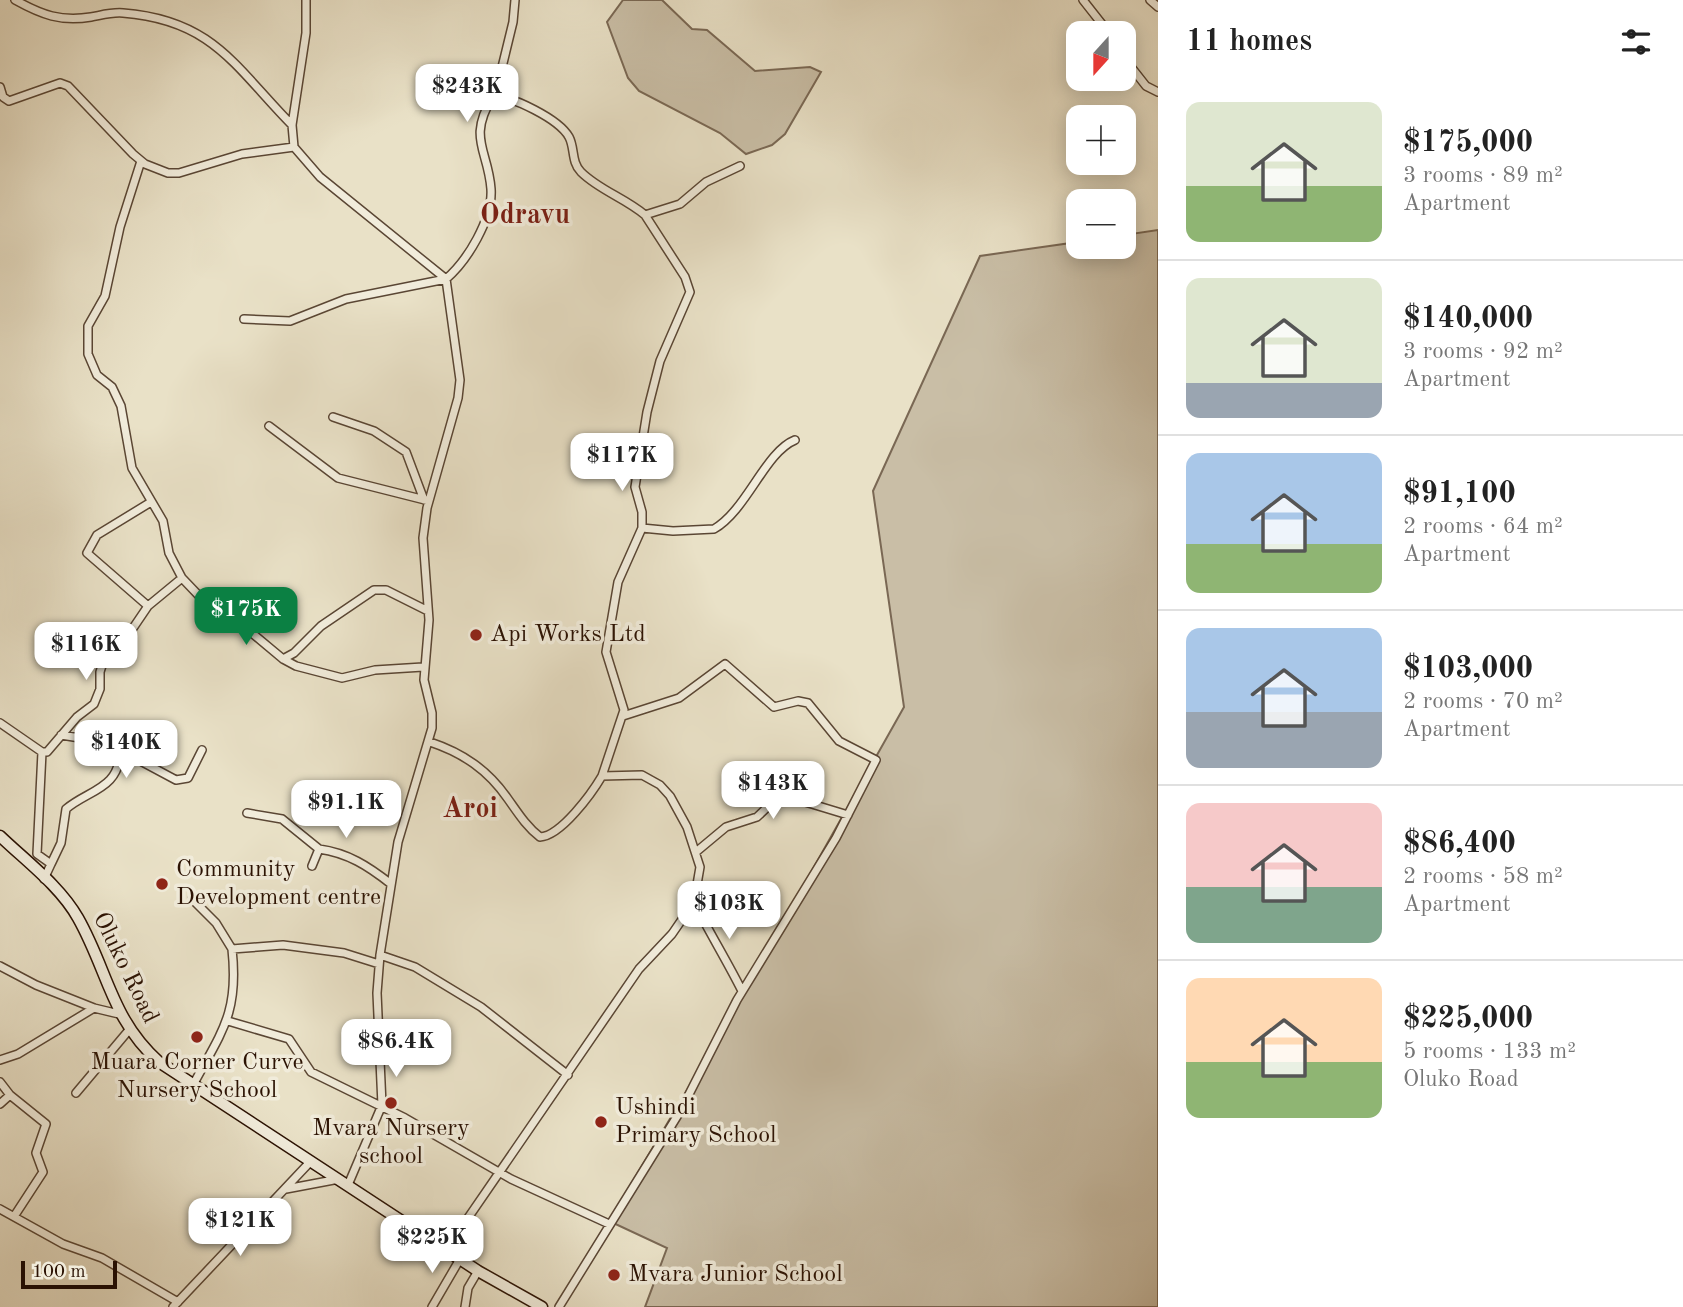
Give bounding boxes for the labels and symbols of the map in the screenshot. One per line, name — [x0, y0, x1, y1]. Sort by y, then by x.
north arrow — [1066, 21, 1136, 91]
pin: $243K — [418, 64, 516, 124]
district label: Odravu — [480, 202, 570, 230]
pin: $117K — [573, 434, 671, 493]
pin: $175K — [197, 588, 295, 647]
pin: $116K — [37, 622, 135, 682]
place label: Api Works Ltd — [490, 623, 646, 647]
marker: Api Works Ltd — [468, 627, 484, 643]
pin: $140K — [77, 720, 175, 780]
pin: $143K — [724, 762, 822, 821]
pin: $91.1K — [289, 780, 403, 840]
district label: Aroi — [442, 796, 498, 824]
place label: Community Development centre — [176, 858, 381, 910]
marker: Community Development centre — [154, 876, 170, 892]
pin: $103K — [680, 881, 778, 941]
street label: Oluko Road — [88, 909, 162, 1027]
pin: $86.4K — [339, 1020, 453, 1079]
marker: Muara Corner Curve Nursery School — [189, 1029, 205, 1045]
place label: Muara Corner Curve Nursery School — [91, 1051, 303, 1103]
marker: Mvara Nursery school — [383, 1095, 399, 1111]
place label: Ushindi Primary School — [615, 1096, 777, 1148]
marker: Ushindi Primary School — [593, 1114, 609, 1130]
place label: Mvara Nursery school — [312, 1117, 470, 1169]
pin: $121K — [191, 1198, 289, 1258]
pin: $225K — [383, 1216, 481, 1275]
scale bar — [21, 1258, 117, 1290]
place label: Mvara Junior School — [628, 1263, 843, 1287]
marker: Mvara Junior School — [606, 1267, 622, 1283]

